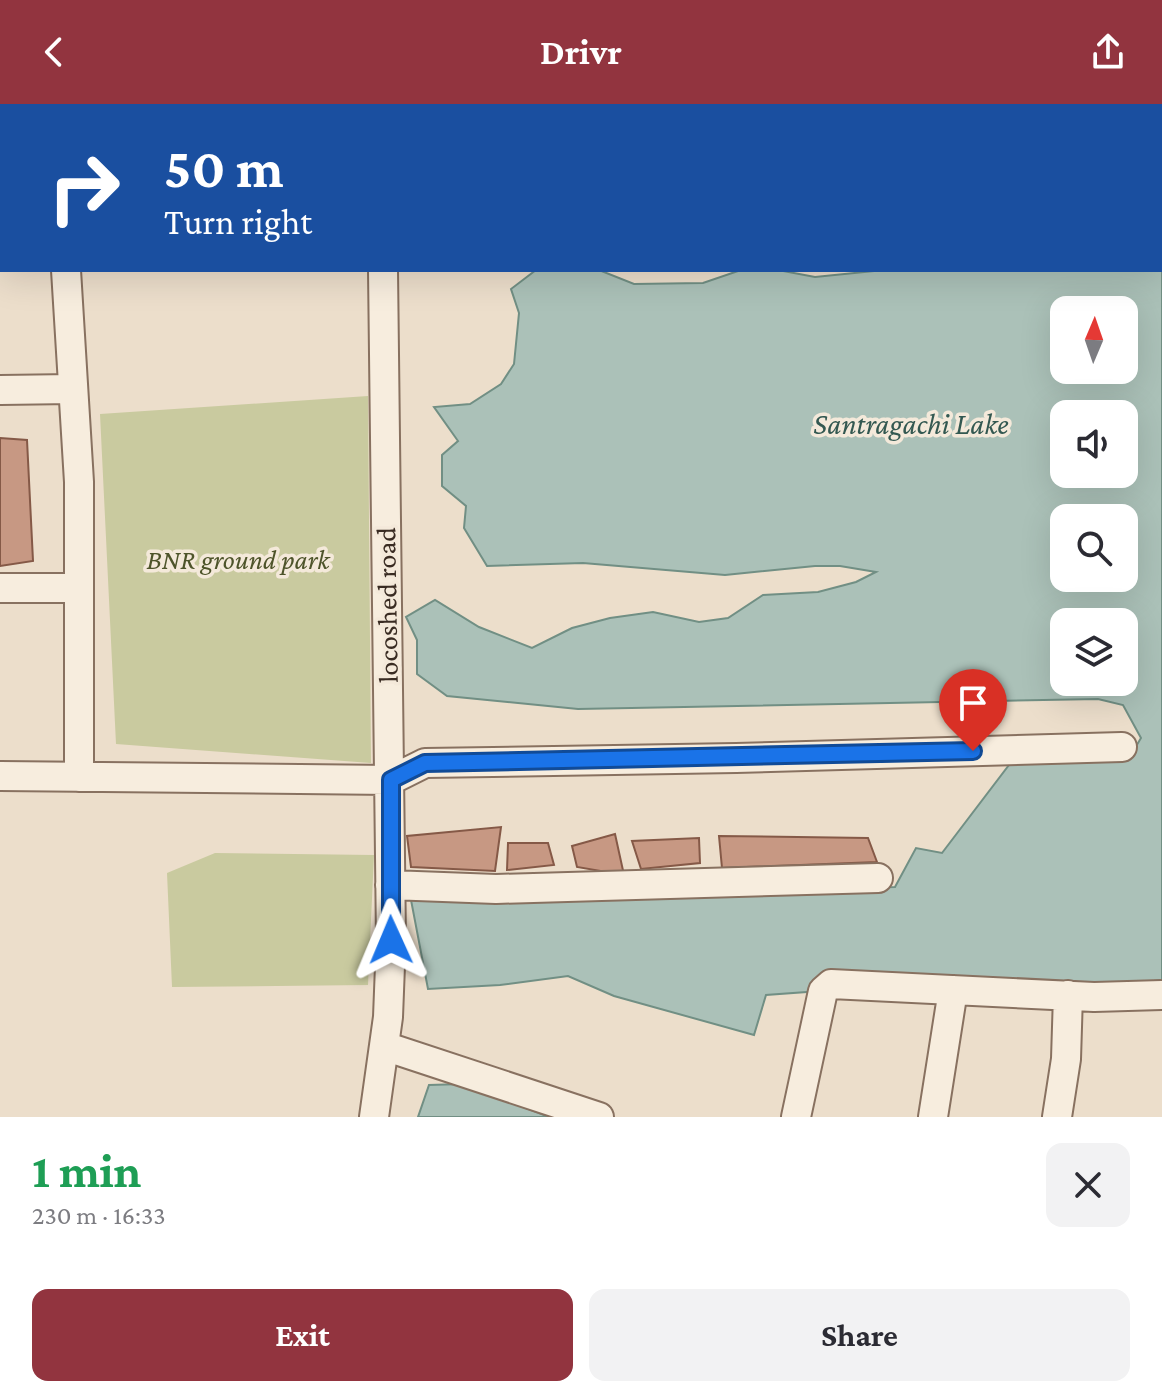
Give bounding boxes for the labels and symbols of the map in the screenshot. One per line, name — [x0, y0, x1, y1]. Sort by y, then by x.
north arrow — [1050, 296, 1138, 384]
water label: Santragachi Lake — [813, 407, 1009, 441]
street label: locoshed road — [370, 527, 404, 683]
park label: BNR ground park — [146, 544, 331, 575]
pin — [939, 669, 1007, 751]
position arrow — [349, 898, 433, 982]

